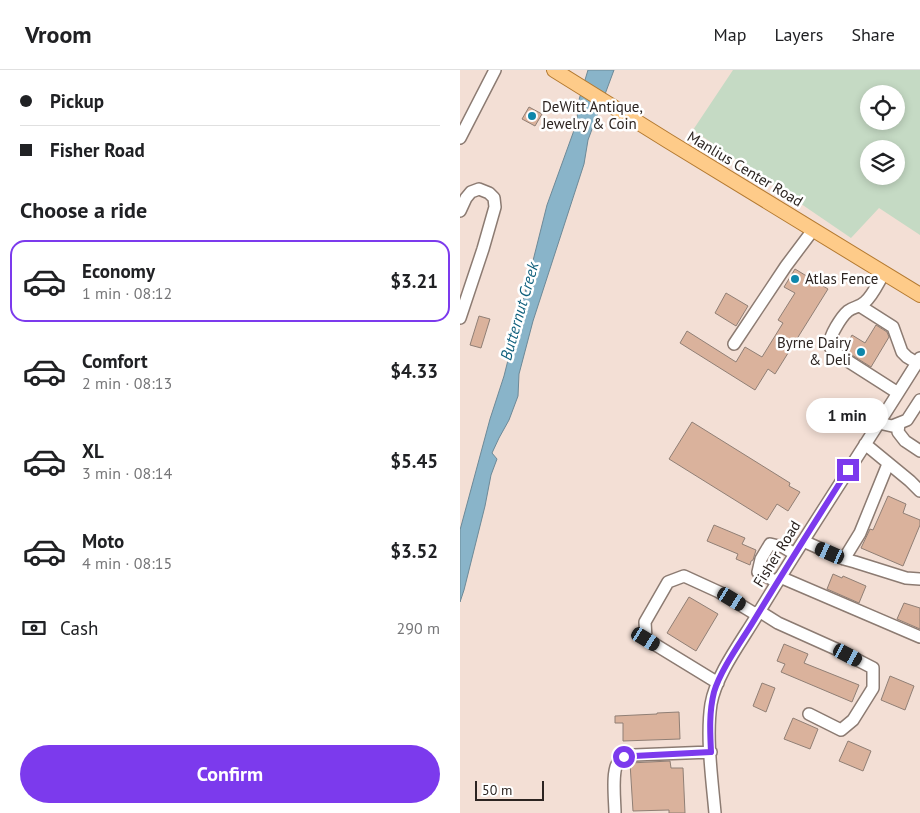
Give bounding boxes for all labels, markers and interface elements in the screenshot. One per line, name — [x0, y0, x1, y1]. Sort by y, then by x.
text: Vroom — [25, 19, 92, 50]
text: Map — [714, 23, 746, 46]
text: Layers — [774, 23, 823, 46]
text: Share — [851, 23, 895, 46]
map controls — [860, 85, 905, 185]
button: locate — [860, 85, 905, 130]
text: Pickup — [50, 89, 104, 113]
place label: DeWitt Antique, Jewelry & Coin — [541, 97, 643, 133]
marker: DeWitt Antique, Jewelry & Coin — [526, 110, 538, 122]
street label: Manlius Center Road — [684, 127, 807, 211]
text: Fisher Road — [50, 138, 145, 162]
button: layers — [860, 140, 905, 185]
text: Choose a ride — [20, 196, 147, 224]
icon: car — [22, 259, 67, 304]
text: Economy — [82, 259, 155, 283]
water label: Butternut Creek — [495, 259, 543, 362]
text: $3.21 — [390, 269, 438, 293]
place label: Atlas Fence — [805, 269, 878, 288]
marker: Atlas Fence — [789, 273, 801, 285]
text: 1 min · 08:12 — [82, 283, 172, 303]
place label: Byrne Dairy & Deli — [777, 333, 851, 369]
marker: Byrne Dairy & Deli — [855, 346, 867, 358]
icon: car — [22, 349, 67, 394]
text: Comfort — [82, 349, 148, 373]
text: $4.33 — [390, 359, 438, 383]
text: 2 min · 08:13 — [82, 373, 172, 393]
callout: 1 min — [807, 398, 889, 432]
text: 1 min — [827, 405, 867, 425]
icon: car — [22, 439, 67, 484]
text: XL — [82, 439, 104, 463]
text: $5.45 — [390, 449, 438, 473]
route end — [837, 459, 859, 481]
text: 3 min · 08:14 — [82, 463, 172, 483]
street label: Fisher Road — [749, 517, 804, 590]
icon: car — [22, 529, 67, 574]
text: Moto — [82, 529, 124, 553]
text: $3.52 — [390, 539, 438, 563]
car — [813, 540, 846, 566]
text: 4 min · 08:15 — [82, 553, 172, 573]
car — [715, 585, 748, 613]
icon: cash — [20, 614, 48, 642]
text: Cash — [60, 616, 98, 640]
text: 290 m — [397, 618, 440, 638]
car — [629, 625, 662, 653]
car — [831, 641, 864, 669]
button: Confirm — [20, 745, 440, 803]
route start — [613, 746, 635, 768]
scale bar — [475, 778, 544, 801]
text: 50 m — [482, 781, 512, 799]

